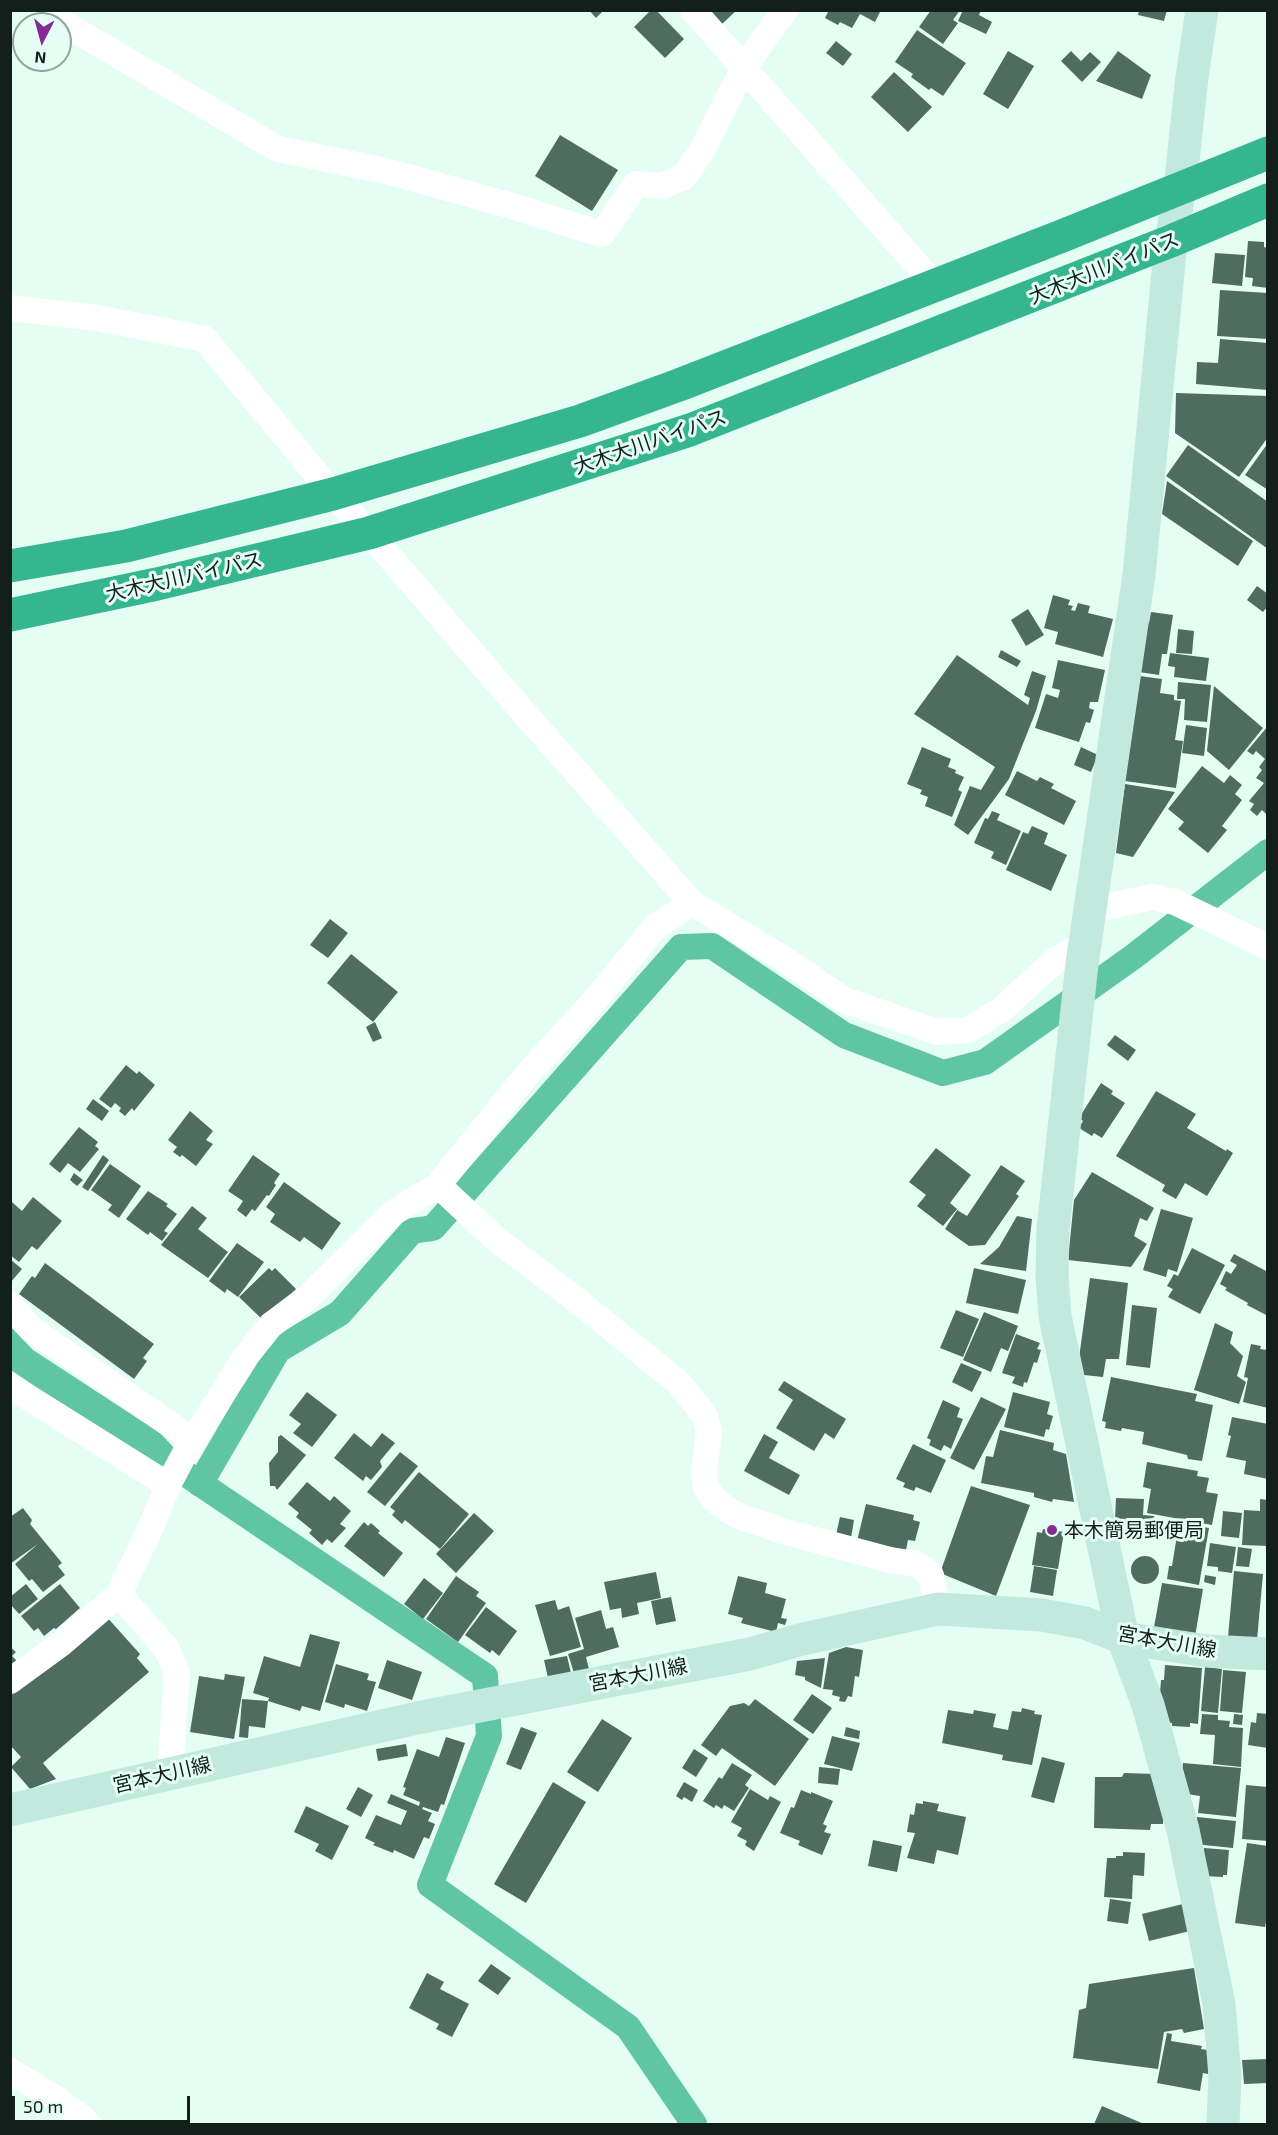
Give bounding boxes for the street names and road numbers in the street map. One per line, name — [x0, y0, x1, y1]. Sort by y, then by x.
street label: 大木大川バイパス — [1025, 227, 1183, 309]
street label: 大木大川バイパス — [570, 405, 730, 479]
street label: 大木大川バイパス — [103, 547, 265, 607]
street label: 宮本大川線 — [1116, 1621, 1218, 1663]
street label: 宮本大川線 — [587, 1654, 689, 1696]
street label: 宮本大川線 — [111, 1752, 213, 1798]

